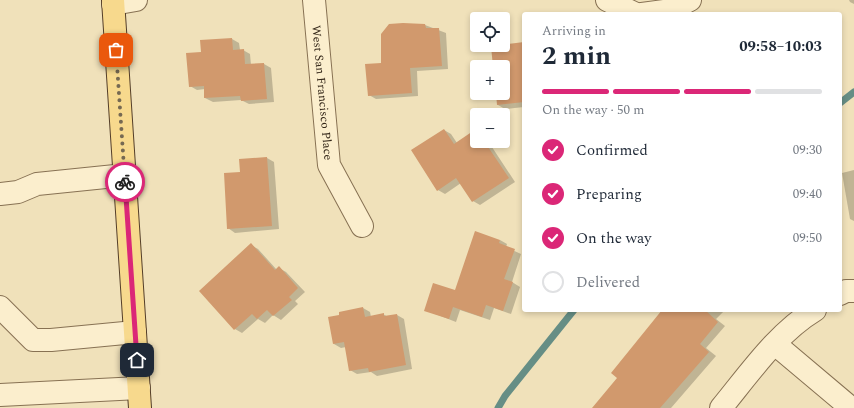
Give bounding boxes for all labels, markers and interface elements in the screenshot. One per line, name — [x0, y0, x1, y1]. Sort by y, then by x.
map controls — [470, 12, 510, 148]
button: locate — [470, 12, 510, 52]
text: Arriving in — [542, 21, 606, 41]
street label: West San Francisco Place — [306, 24, 338, 161]
pin — [99, 33, 133, 67]
text: 09:58–10:03 — [739, 35, 822, 58]
text: 2 min — [542, 36, 611, 76]
icon: bag — [105, 39, 127, 61]
button: + — [470, 60, 510, 100]
text: On the way · 50 m — [542, 100, 645, 120]
button: − — [470, 108, 510, 148]
icon: check — [542, 139, 564, 161]
text: Confirmed — [576, 139, 648, 162]
text: 09:30 — [793, 140, 822, 160]
courier — [105, 162, 145, 202]
icon: bike — [114, 171, 136, 193]
icon: check — [542, 183, 564, 205]
text: Preparing — [576, 183, 642, 206]
text: 09:40 — [793, 184, 822, 204]
icon: check — [542, 227, 564, 249]
text: On the way — [576, 227, 651, 250]
text: 09:50 — [793, 228, 822, 248]
text: Delivered — [576, 271, 640, 294]
pin — [120, 343, 154, 377]
icon: home — [126, 349, 148, 371]

